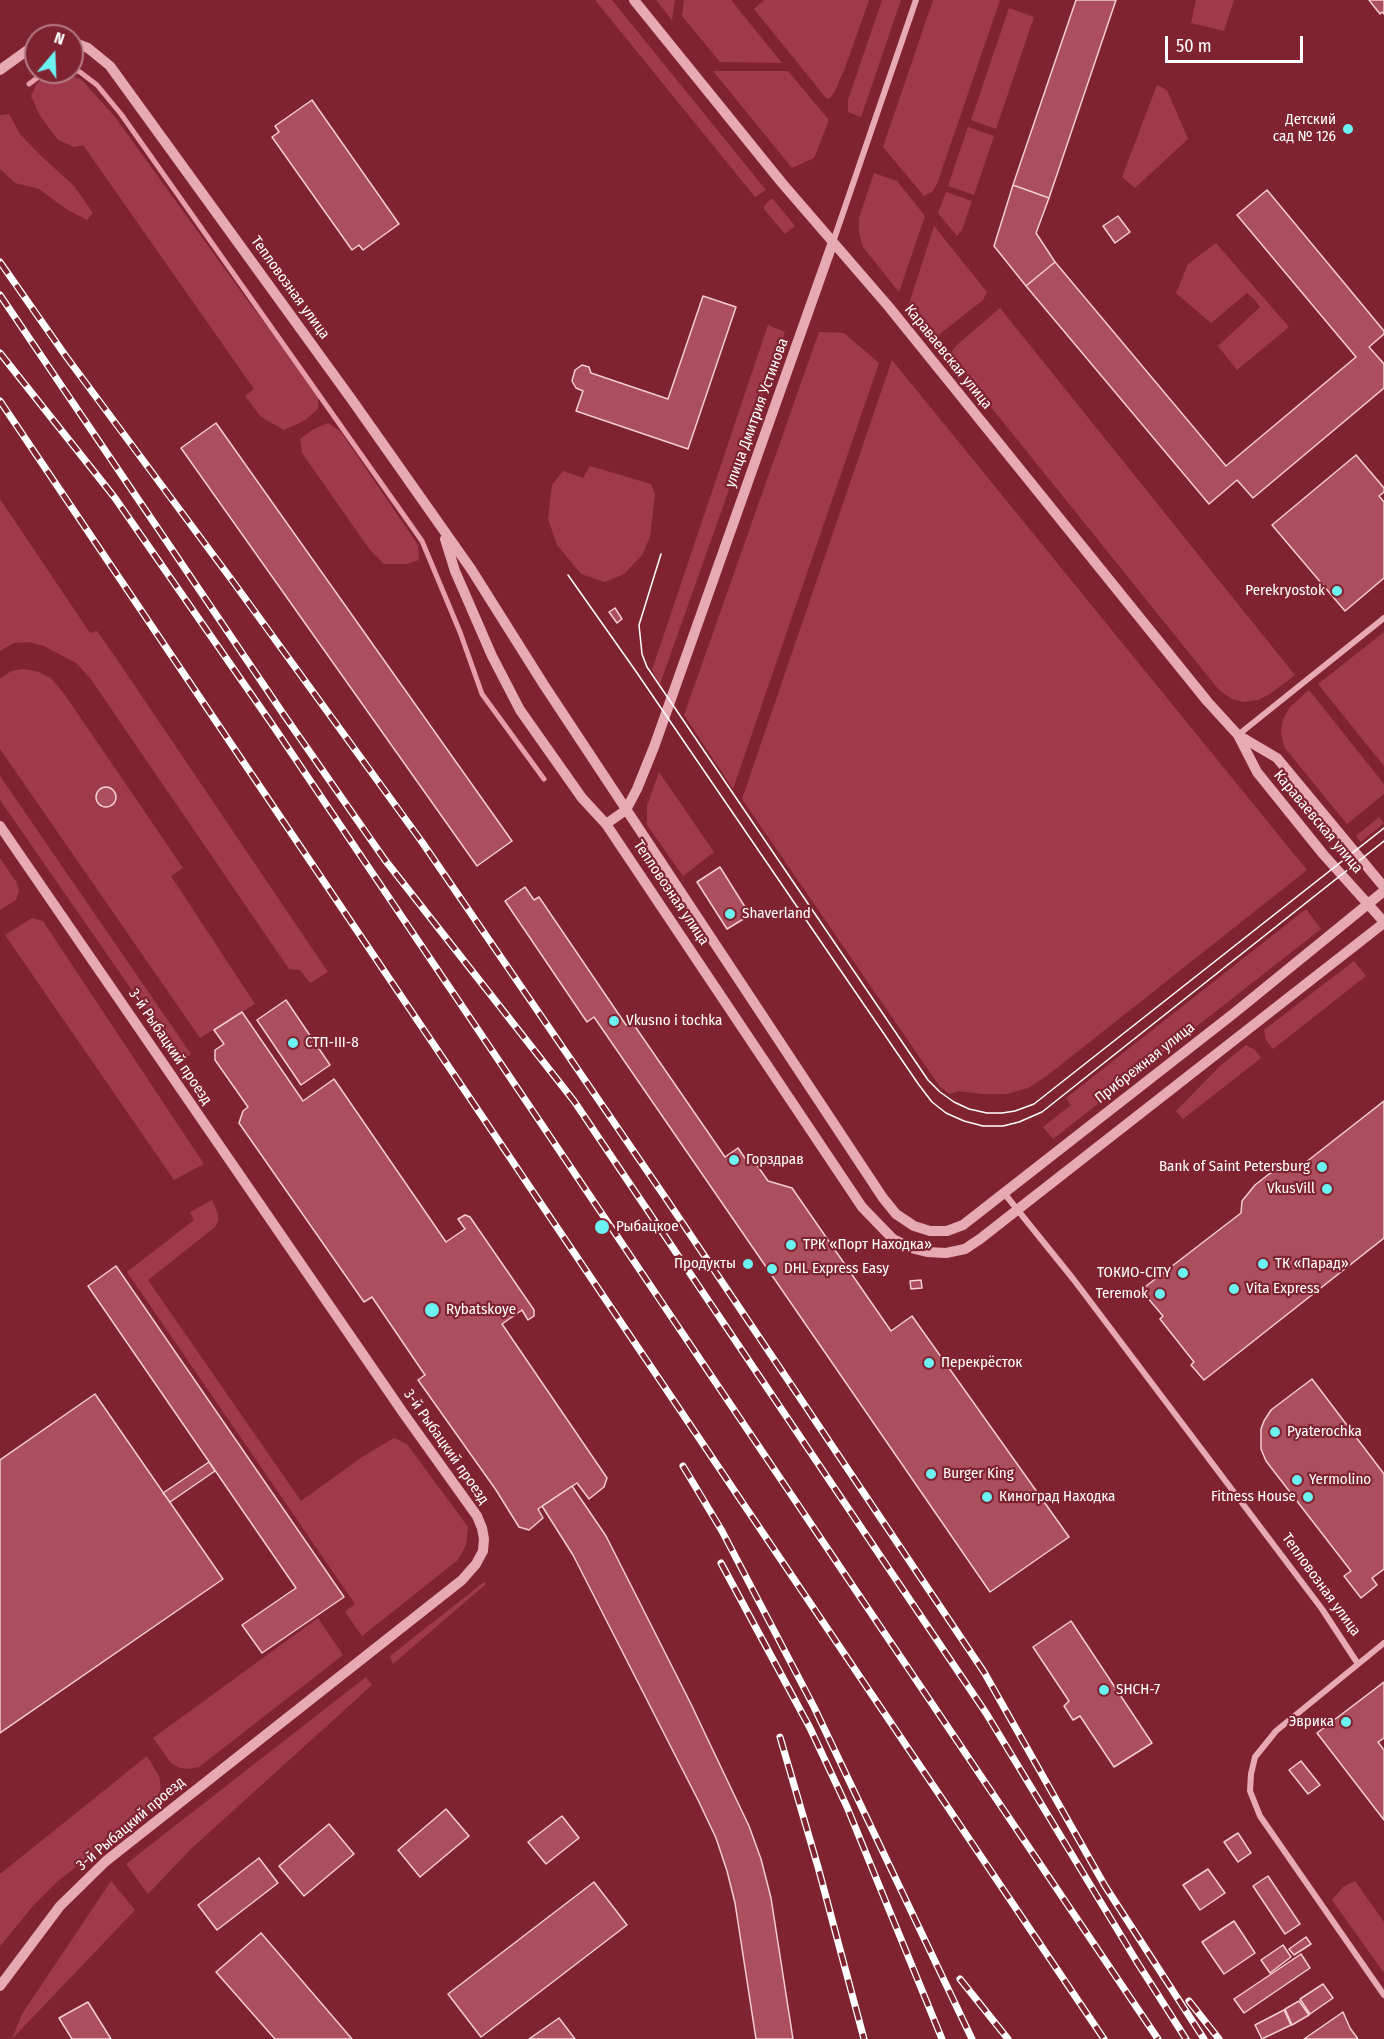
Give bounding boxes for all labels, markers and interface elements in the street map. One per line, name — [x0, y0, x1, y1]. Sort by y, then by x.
north arrow — [24, 24, 84, 84]
scale bar — [1168, 24, 1306, 62]
text: N — [52, 28, 67, 49]
text: 50 m — [1176, 35, 1212, 57]
place label: Детский сад № 126 — [1273, 111, 1336, 146]
marker: Детский сад № 126 — [1341, 122, 1355, 136]
street label: Тепловозная улица — [247, 233, 333, 343]
street label: Караваевская улица — [900, 301, 996, 413]
street label: улица Дмитрия Устинова — [722, 336, 792, 490]
place label: Perekryostok — [1245, 582, 1325, 600]
marker: Perekryostok — [1330, 584, 1344, 598]
street label: Караваевская улица — [1270, 767, 1366, 877]
street label: Тепловозная улица — [629, 837, 713, 949]
place label: Shaverland — [742, 905, 811, 923]
marker: Shaverland — [723, 907, 737, 921]
street label: 3-й Рыбацкий проезд — [125, 986, 215, 1108]
place label: Vkusno i tochka — [626, 1012, 722, 1030]
marker: Vkusno i tochka — [607, 1014, 621, 1028]
street label: Прибрежная улица — [1092, 1018, 1198, 1108]
place label: СТП-III-8 — [305, 1034, 359, 1052]
marker: СТП-III-8 — [286, 1036, 300, 1050]
place label: Горздрав — [746, 1151, 804, 1169]
marker: Горздрав — [727, 1153, 741, 1167]
place label: Bank of Saint Petersburg — [1159, 1158, 1310, 1176]
marker: Bank of Saint Petersburg — [1315, 1160, 1329, 1174]
place label: VkusVill — [1267, 1180, 1315, 1198]
marker: VkusVill — [1320, 1182, 1334, 1196]
marker: Рыбацкое — [593, 1218, 611, 1236]
place label: Рыбацкое — [616, 1218, 679, 1236]
place label: ТРК «Порт Находка» — [803, 1236, 932, 1254]
marker: ТРК «Порт Находка» — [784, 1238, 798, 1252]
place label: Продукты — [674, 1255, 736, 1273]
place label: ТК «Парад» — [1275, 1255, 1349, 1273]
marker: Продукты — [741, 1257, 755, 1271]
marker: ТК «Парад» — [1256, 1257, 1270, 1271]
place label: DHL Express Easy — [784, 1260, 889, 1278]
marker: DHL Express Easy — [765, 1262, 779, 1276]
place label: ТОКИО-CITY — [1097, 1264, 1171, 1282]
marker: ТОКИО-CITY — [1176, 1266, 1190, 1280]
place label: Vita Express — [1246, 1280, 1320, 1298]
marker: Vita Express — [1227, 1282, 1241, 1296]
place label: Teremok — [1096, 1285, 1148, 1303]
marker: Teremok — [1153, 1287, 1167, 1301]
marker: Rybatskoye — [423, 1301, 441, 1319]
place label: Rybatskoye — [446, 1301, 516, 1319]
place label: Перекрёсток — [941, 1354, 1022, 1372]
marker: Перекрёсток — [922, 1356, 936, 1370]
street label: 3-й Рыбацкий проезд — [400, 1386, 492, 1508]
place label: Pyaterochka — [1287, 1423, 1362, 1441]
marker: Pyaterochka — [1268, 1425, 1282, 1439]
place label: Burger King — [943, 1465, 1014, 1483]
marker: Burger King — [924, 1467, 938, 1481]
place label: Yermolino — [1309, 1471, 1371, 1489]
marker: Yermolino — [1290, 1473, 1304, 1487]
place label: Киноград Находка — [999, 1488, 1115, 1506]
place label: Fitness House — [1211, 1488, 1296, 1506]
marker: Киноград Находка — [980, 1490, 994, 1504]
marker: Fitness House — [1301, 1490, 1315, 1504]
street label: Тепловозная улица — [1278, 1530, 1364, 1640]
place label: SHCH-7 — [1116, 1681, 1160, 1699]
marker: SHCH-7 — [1097, 1683, 1111, 1697]
place label: Эврика — [1289, 1713, 1334, 1731]
marker: Эврика — [1339, 1715, 1353, 1729]
street label: 3-й Рыбацкий проезд — [73, 1773, 189, 1875]

